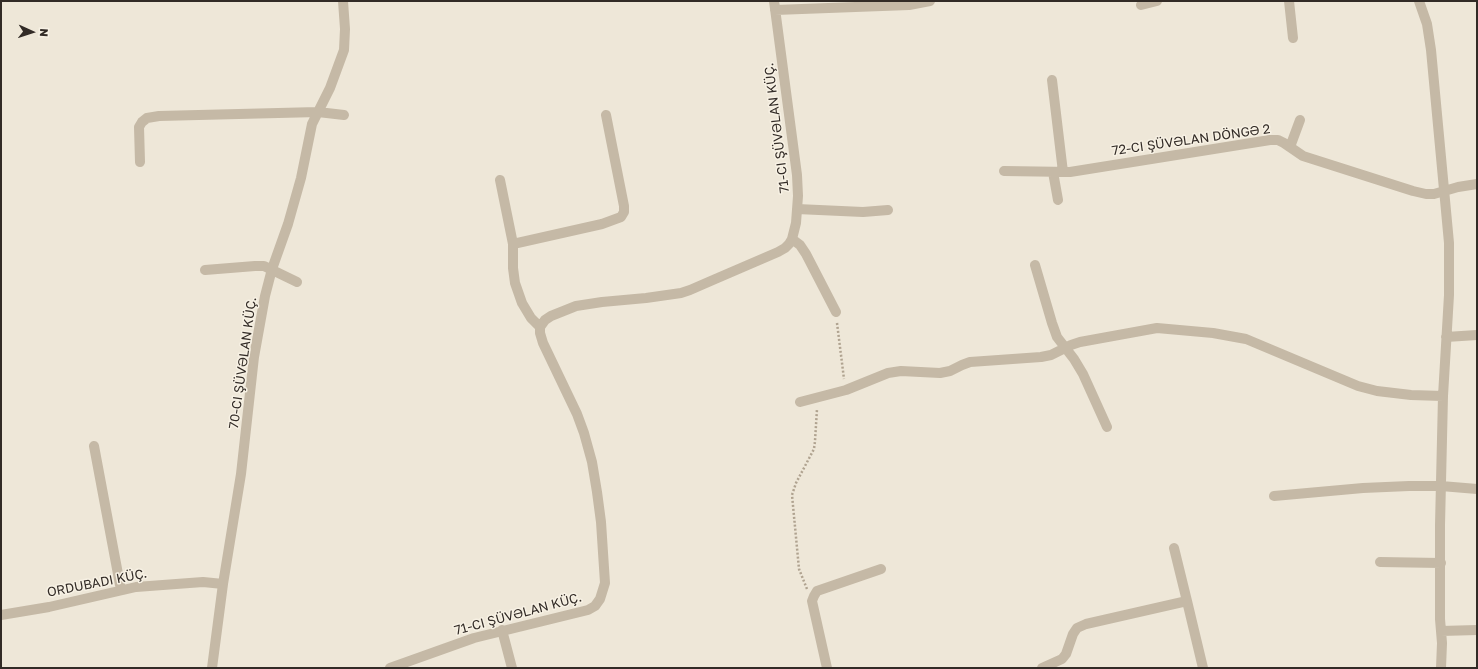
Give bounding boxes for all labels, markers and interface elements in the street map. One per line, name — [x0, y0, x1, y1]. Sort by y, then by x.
north arrow — [12, 12, 52, 52]
text: N — [38, 28, 51, 37]
street label: 71-CI ŞÜVƏLAN KÜÇ. — [761, 62, 793, 194]
street label: 72-CI ŞÜVƏLAN DÖNGƏ 2 — [1111, 121, 1271, 159]
street label: 70-CI ŞÜVƏLAN KÜÇ. — [226, 296, 260, 430]
street label: ORDUBADI KÜÇ. — [46, 566, 148, 600]
street label: 71-CI ŞÜVƏLAN KÜÇ. — [453, 589, 583, 639]

